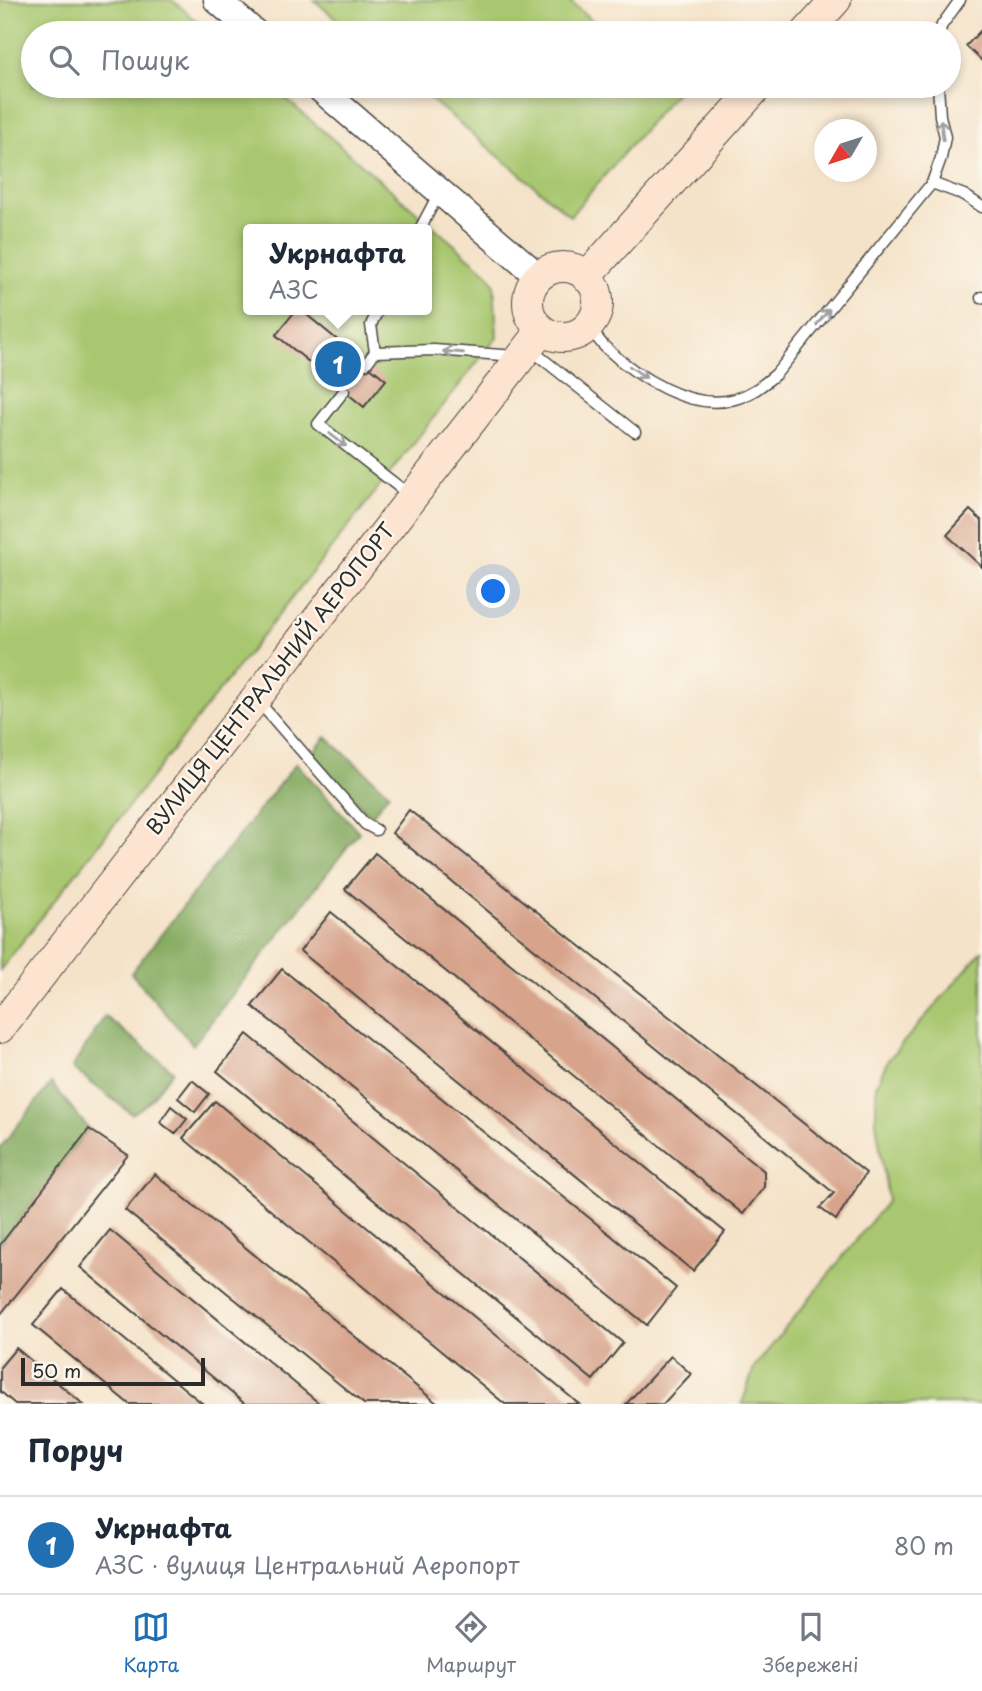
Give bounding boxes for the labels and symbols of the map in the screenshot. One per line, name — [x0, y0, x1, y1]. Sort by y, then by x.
north arrow — [814, 119, 877, 182]
one-way arrow — [936, 119, 949, 142]
one-way arrow — [816, 308, 831, 326]
pin: 1 — [315, 338, 361, 390]
one-way arrow — [442, 345, 465, 358]
one-way arrow — [628, 364, 647, 379]
one-way arrow — [329, 432, 347, 447]
street label: ВУЛИЦЯ ЦЕНТРАЛЬНИЙ АЕРОПОРТ — [137, 514, 402, 841]
your location — [476, 574, 510, 608]
scale bar — [21, 1355, 205, 1387]

